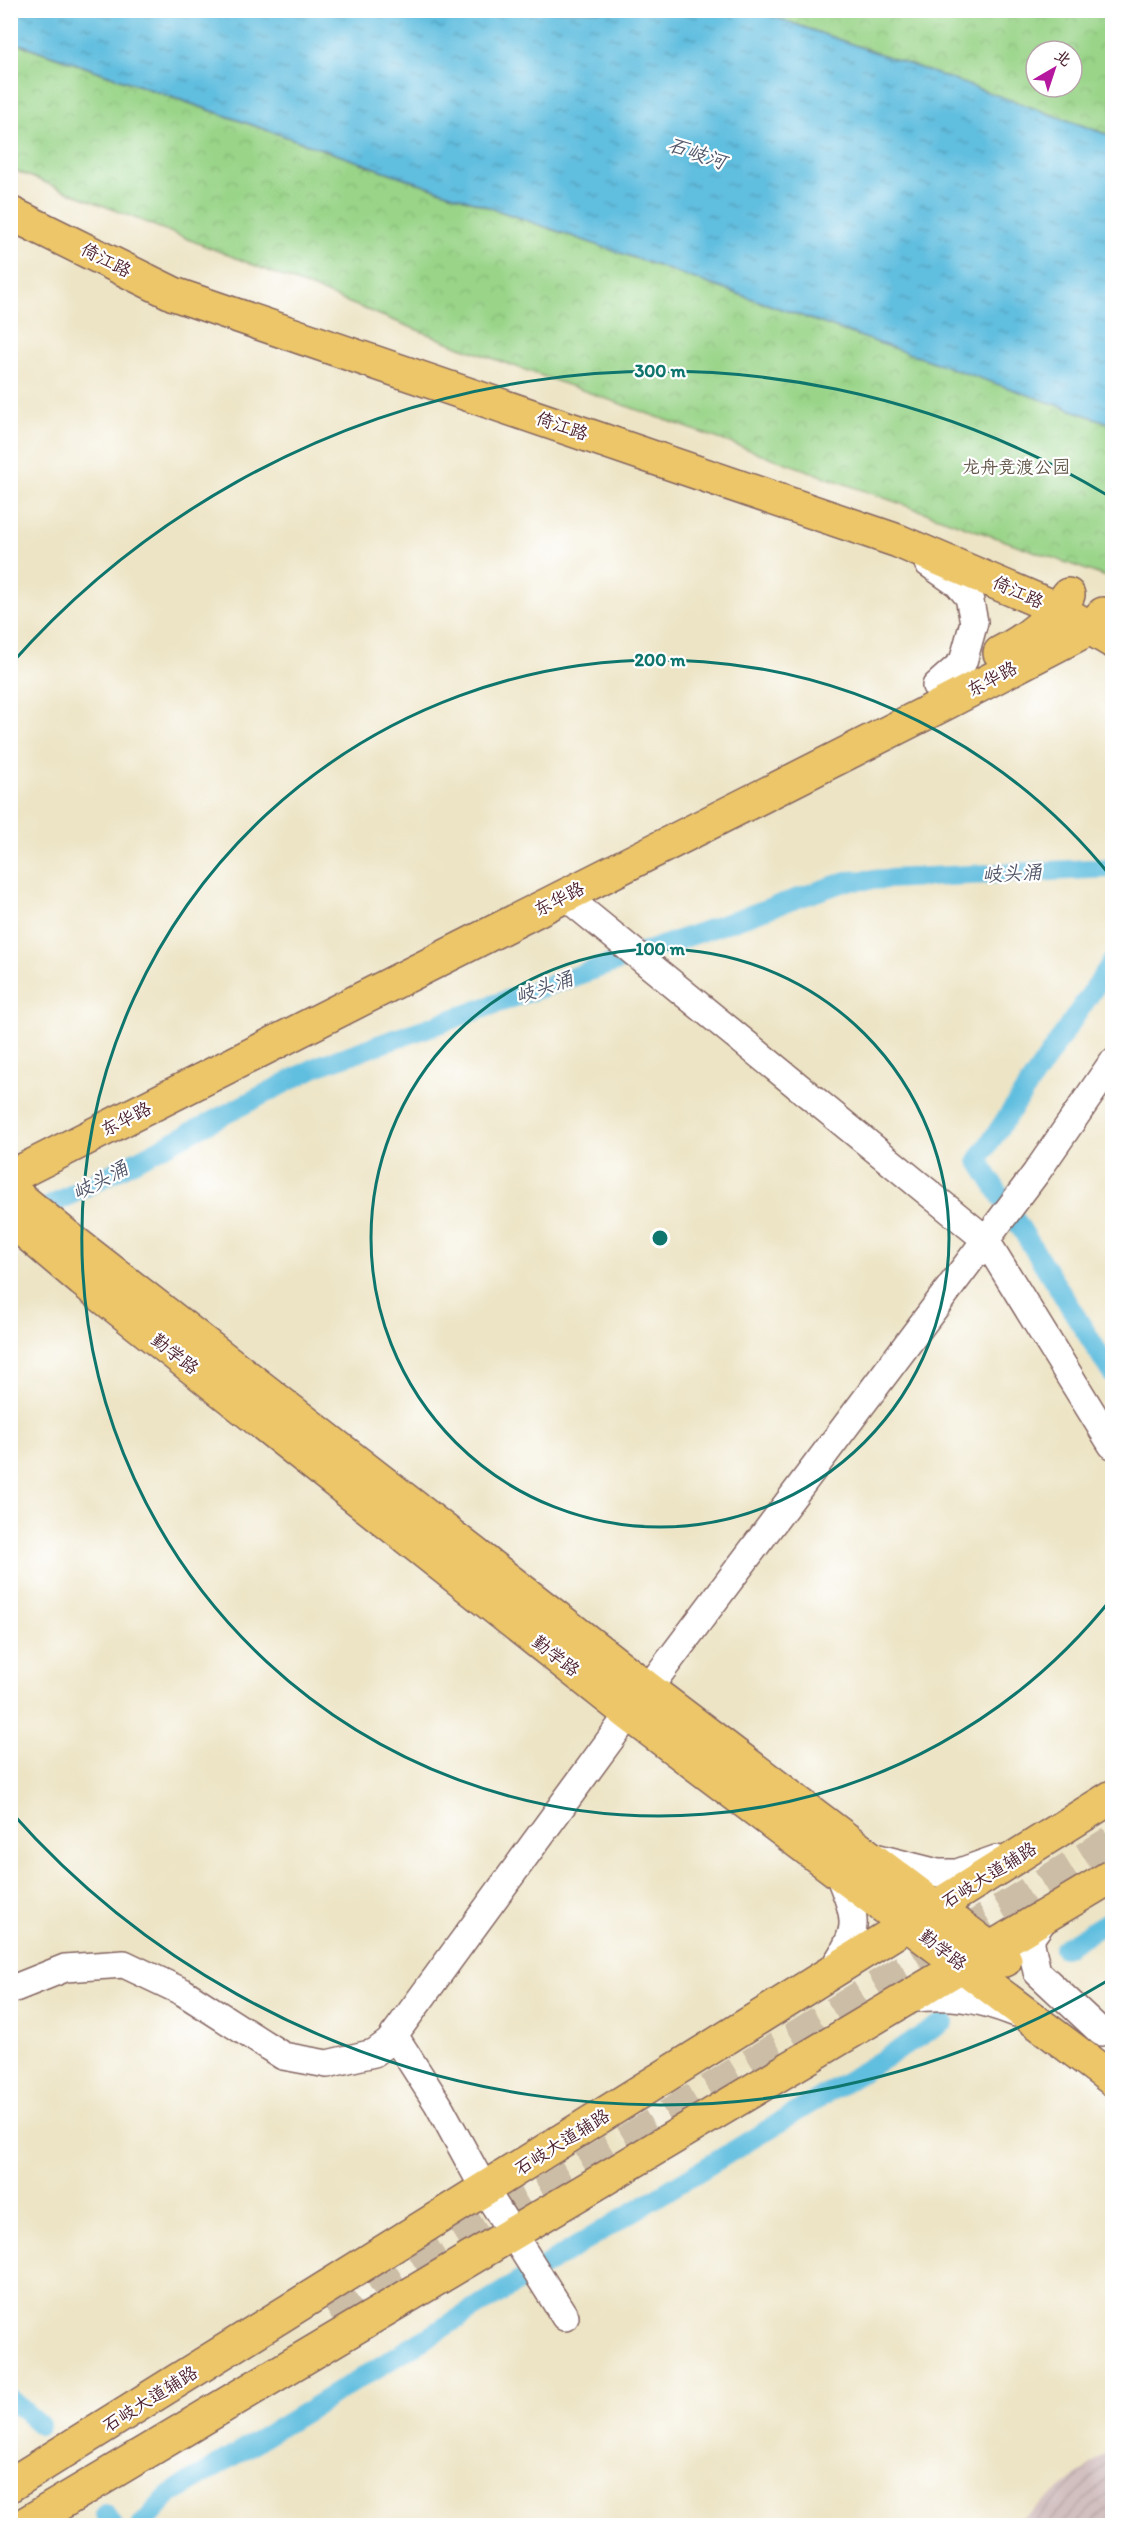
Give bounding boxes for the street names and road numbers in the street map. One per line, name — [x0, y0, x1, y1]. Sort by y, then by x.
street label: 倚江路 — [77, 238, 135, 282]
street label: 倚江路 — [533, 407, 591, 445]
street label: 倚江路 — [989, 571, 1047, 613]
street label: 东华路 — [963, 657, 1021, 701]
street label: 东华路 — [530, 877, 588, 921]
street label: 东华路 — [97, 1097, 155, 1141]
street label: 勤学路 — [147, 1329, 203, 1379]
street label: 勤学路 — [528, 1631, 584, 1681]
street label: 石岐大道辅路 — [937, 1837, 1041, 1913]
street label: 勤学路 — [915, 1925, 971, 1975]
street label: 石岐大道辅路 — [510, 2104, 614, 2180]
street label: 石岐大道辅路 — [98, 2361, 202, 2437]

